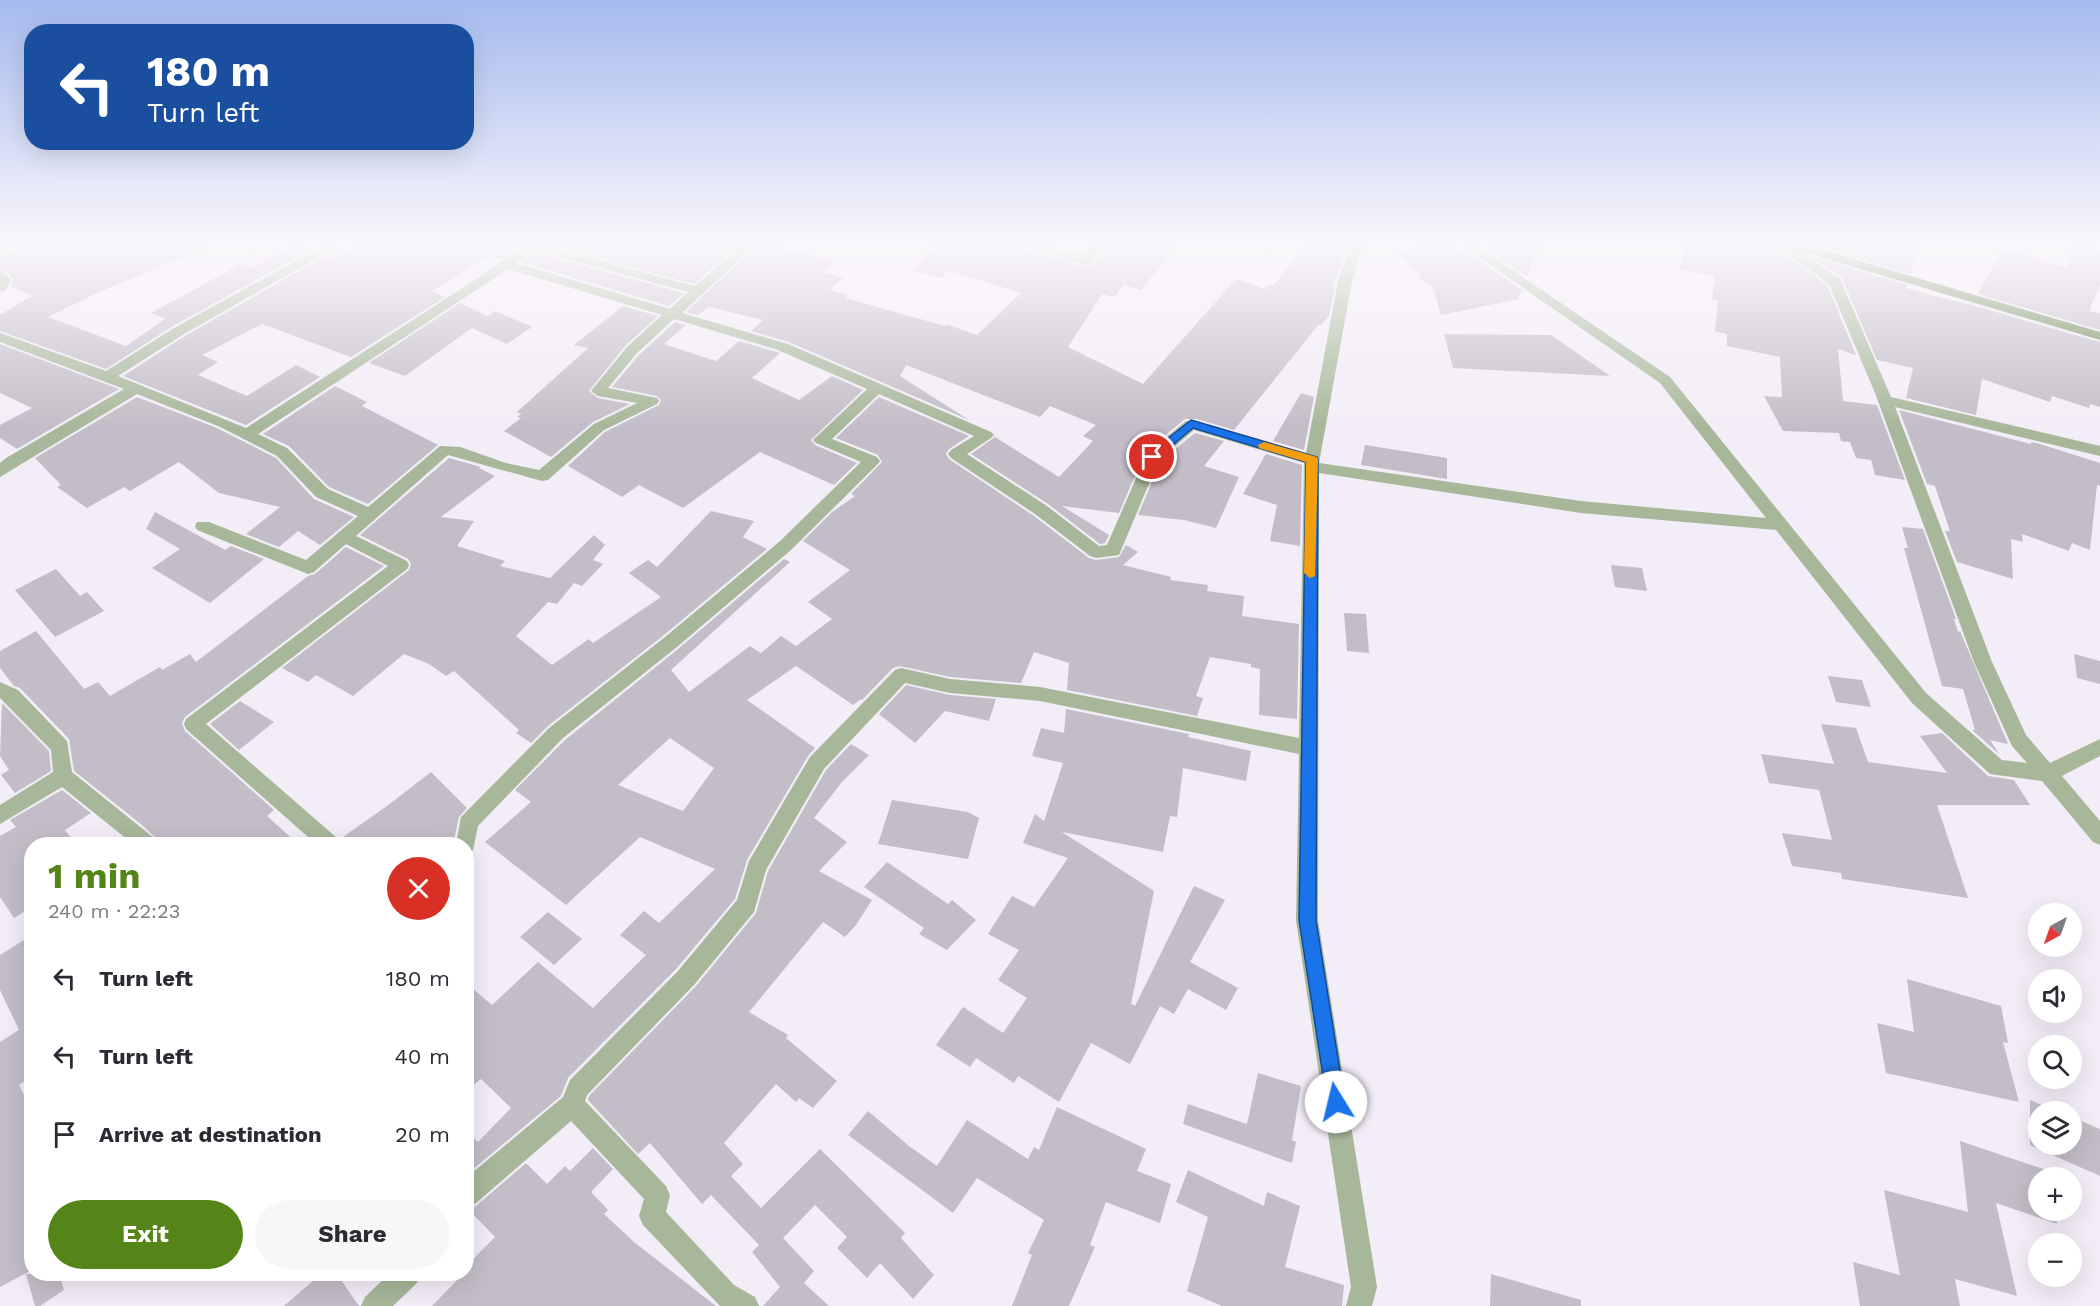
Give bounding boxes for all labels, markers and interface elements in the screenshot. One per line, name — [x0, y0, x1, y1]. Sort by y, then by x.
text: 180 m — [147, 47, 270, 96]
icon: left — [48, 48, 126, 126]
text: Turn left — [147, 97, 259, 129]
pin — [1126, 431, 1177, 482]
icon: arrive — [1135, 440, 1168, 473]
text: 1 min — [48, 855, 140, 897]
button: close — [387, 857, 450, 920]
text: 240 m · 22:23 — [48, 899, 180, 923]
north arrow — [2028, 903, 2082, 957]
map controls — [2028, 903, 2082, 1287]
icon: left — [48, 962, 81, 995]
text: Turn left — [99, 966, 193, 991]
text: 180 m — [386, 966, 450, 991]
button: sound — [2028, 969, 2082, 1023]
button: search — [2028, 1035, 2082, 1089]
icon: left — [48, 1040, 81, 1073]
text: Turn left — [99, 1044, 193, 1069]
text: 40 m — [394, 1044, 450, 1069]
position arrow — [1304, 1070, 1368, 1134]
button: layers — [2028, 1101, 2082, 1155]
icon: arrive — [48, 1118, 81, 1151]
text: Arrive at destination — [99, 1122, 322, 1147]
text: 20 m — [395, 1122, 450, 1147]
button: + — [2028, 1167, 2082, 1221]
button: Exit — [48, 1200, 243, 1269]
button: Share — [255, 1200, 450, 1269]
button: − — [2028, 1233, 2082, 1287]

